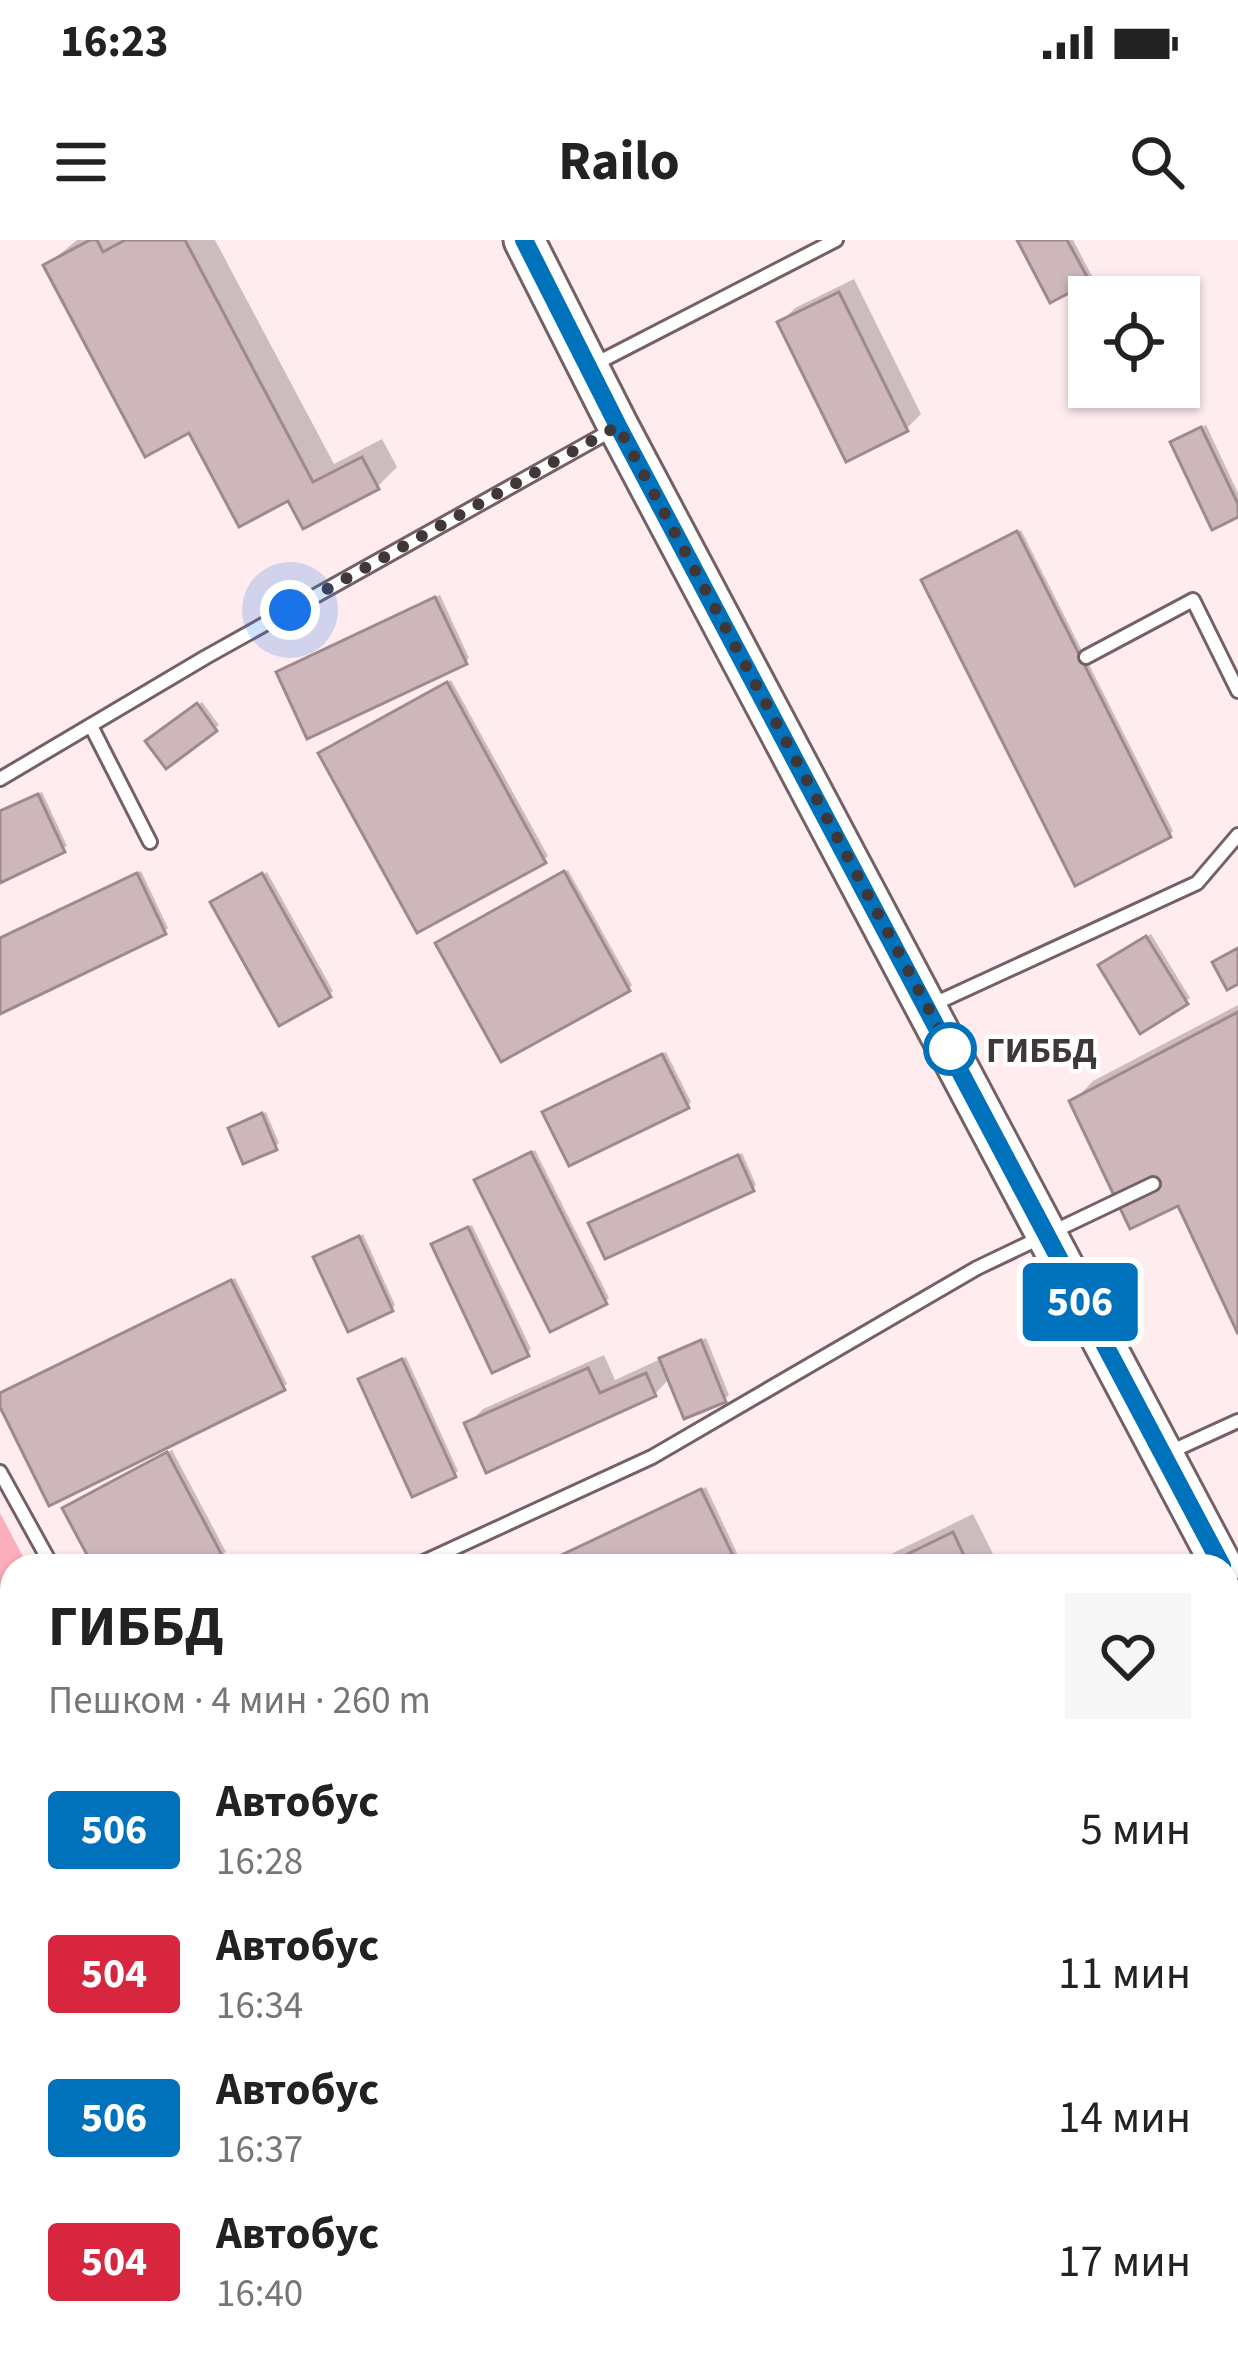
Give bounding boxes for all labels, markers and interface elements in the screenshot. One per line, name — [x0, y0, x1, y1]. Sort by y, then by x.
text: 16:23 — [60, 10, 169, 74]
text: Railo — [558, 124, 680, 201]
icon: menu — [48, 129, 114, 195]
icon: search — [1124, 129, 1190, 195]
map controls — [1068, 276, 1200, 408]
button: locate — [1068, 276, 1200, 408]
your location — [260, 580, 320, 640]
marker: ГИББД — [925, 1024, 975, 1074]
place label: ГИББД — [986, 1025, 1097, 1076]
line badge: 506 — [1011, 1263, 1149, 1341]
text: 506 — [1047, 1272, 1113, 1332]
text: ГИББД — [48, 1587, 223, 1668]
button: heart — [1065, 1593, 1191, 1719]
text: Пешком · 4 мин · 260 m — [48, 1673, 431, 1729]
text: Автобус — [216, 1770, 379, 1834]
text: 5 мин — [1080, 1798, 1191, 1862]
text: 506 — [81, 1800, 147, 1860]
text: 16:28 — [216, 1834, 303, 1890]
text: Автобус — [216, 1914, 379, 1978]
text: 11 мин — [1058, 1942, 1191, 2006]
text: 504 — [81, 1944, 147, 2004]
text: 16:34 — [216, 1978, 303, 2034]
text: Автобус — [216, 2058, 379, 2122]
text: 14 мин — [1058, 2086, 1191, 2150]
text: 506 — [81, 2088, 147, 2148]
text: 16:37 — [216, 2122, 303, 2178]
text: Автобус — [216, 2202, 379, 2266]
text: 17 мин — [1058, 2230, 1191, 2294]
text: 504 — [81, 2232, 147, 2292]
text: 16:40 — [216, 2266, 303, 2322]

